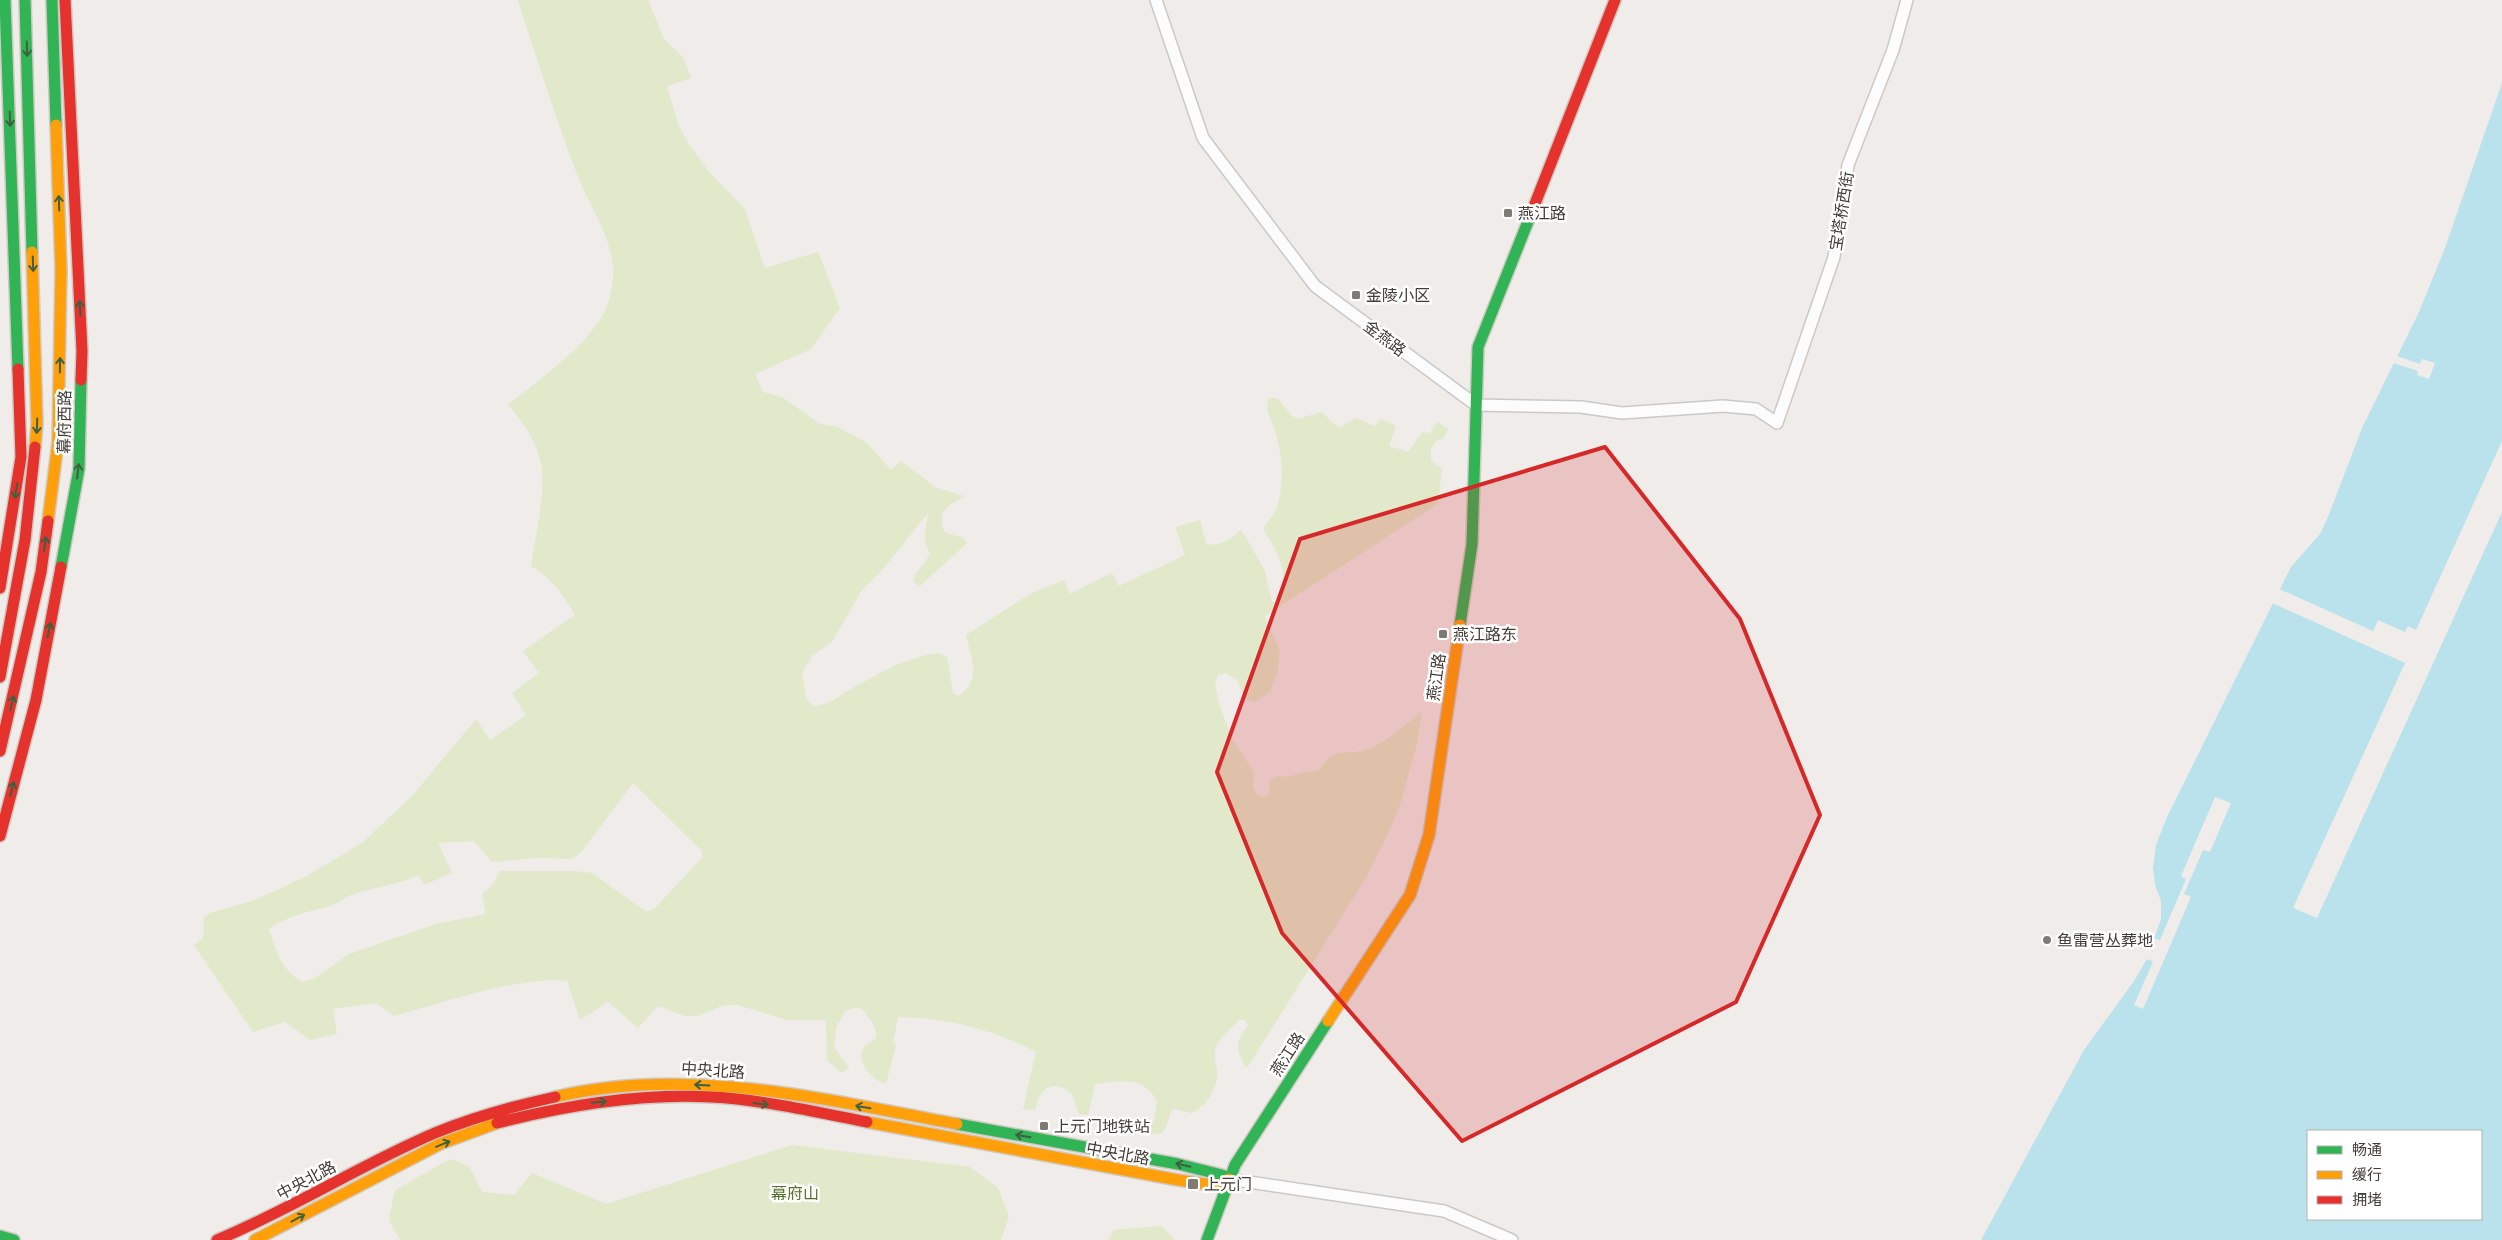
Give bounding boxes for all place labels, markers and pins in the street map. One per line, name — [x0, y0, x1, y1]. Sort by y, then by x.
place label: 燕江路 — [1518, 203, 1566, 223]
marker: 燕江路 — [1502, 207, 1514, 219]
place label: 金陵小区 — [1366, 285, 1430, 305]
marker: 金陵小区 — [1350, 289, 1362, 301]
place label: 燕江路东 — [1453, 624, 1517, 644]
marker: 燕江路东 — [1437, 628, 1449, 640]
place label: 鱼雷营丛葬地 — [2057, 930, 2153, 950]
marker: 鱼雷营丛葬地 — [2041, 934, 2053, 946]
place label: 上元门地铁站 — [1054, 1116, 1150, 1136]
marker: 上元门地铁站 — [1038, 1120, 1050, 1132]
place label: 上元门 — [1204, 1174, 1252, 1194]
marker: 上元门 — [1186, 1177, 1200, 1191]

